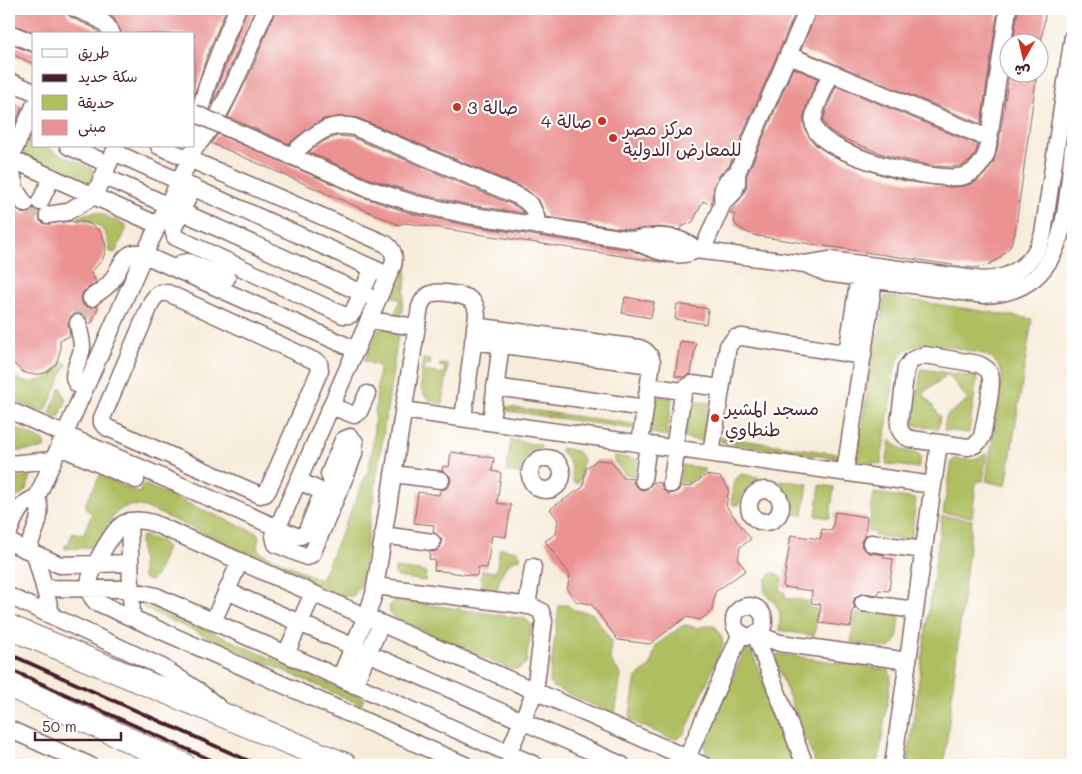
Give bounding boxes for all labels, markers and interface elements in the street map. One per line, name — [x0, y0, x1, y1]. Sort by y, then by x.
legend — [32, 32, 195, 148]
north arrow — [1000, 32, 1050, 82]
text: طريق — [78, 42, 110, 62]
text: ش — [1013, 61, 1031, 82]
text: سكة حديد — [78, 66, 138, 86]
text: حديقة — [78, 92, 115, 112]
place label: صالة 3 — [467, 95, 518, 119]
marker: صالة 3 — [451, 101, 463, 113]
place label: صالة 4 — [541, 109, 592, 133]
marker: صالة 4 — [596, 115, 608, 127]
text: مبنى — [78, 116, 106, 137]
place label: مركز مصر للمعارض الدولية — [621, 116, 741, 161]
marker: مركز مصر للمعارض الدولية — [607, 132, 619, 144]
place label: مسجد المشير طنطاوي — [723, 396, 819, 443]
marker: مسجد المشير طنطاوي — [709, 412, 721, 424]
scale bar — [35, 709, 121, 741]
text: 50 m — [42, 716, 77, 736]

